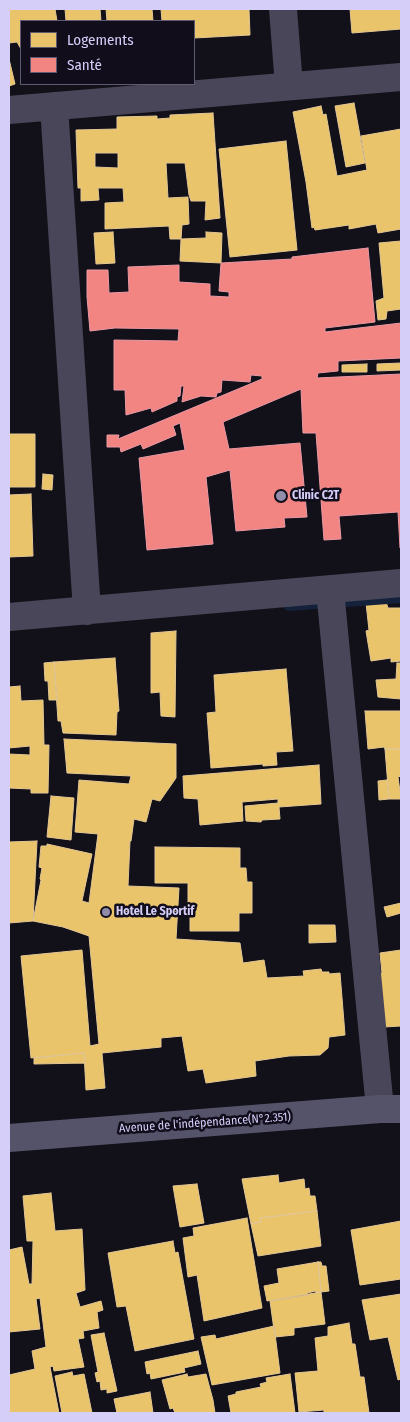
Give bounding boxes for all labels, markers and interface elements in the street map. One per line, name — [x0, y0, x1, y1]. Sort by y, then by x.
legend — [20, 20, 195, 85]
text: Logements — [67, 31, 134, 49]
text: Santé — [67, 56, 102, 74]
marker: Clinic C2T — [274, 489, 288, 503]
place label: Clinic C2T — [292, 489, 339, 503]
place label: Hotel Le Sportif — [116, 905, 194, 919]
marker: Hotel Le Sportif — [100, 906, 112, 918]
street label: Avenue de l'indépendance(N°2.351) — [119, 1110, 291, 1136]

